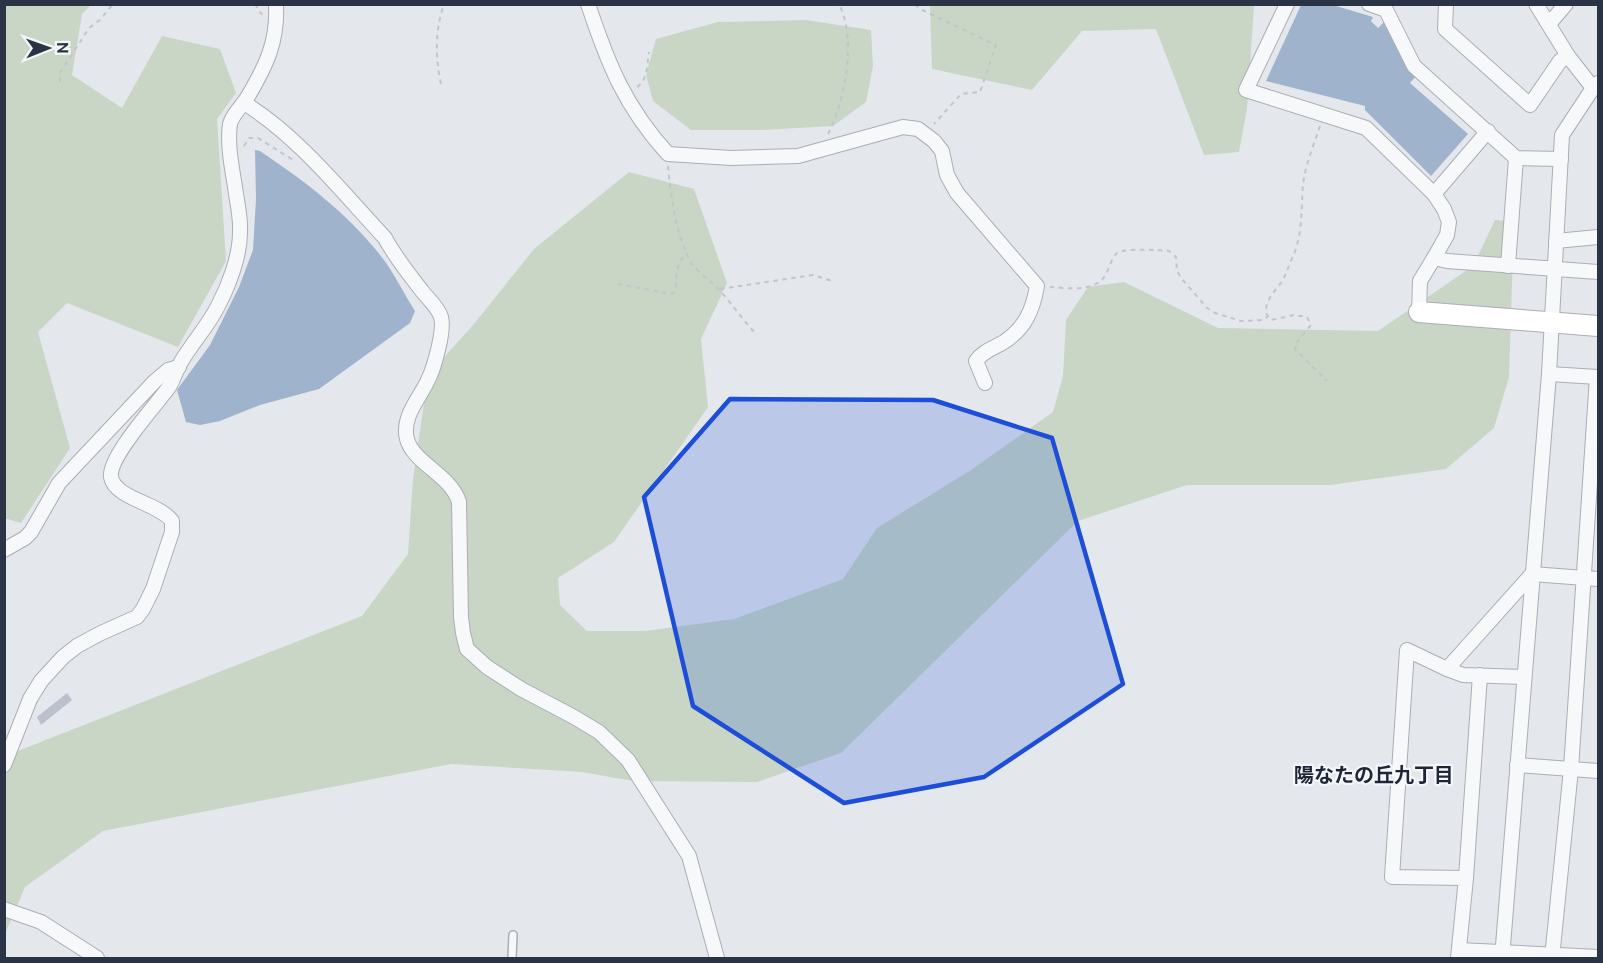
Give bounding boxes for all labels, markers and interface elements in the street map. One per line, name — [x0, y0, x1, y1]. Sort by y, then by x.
north arrow — [18, 18, 78, 78]
text: N — [54, 42, 72, 54]
district label: 陽なたの丘九丁目 — [1294, 763, 1454, 786]

